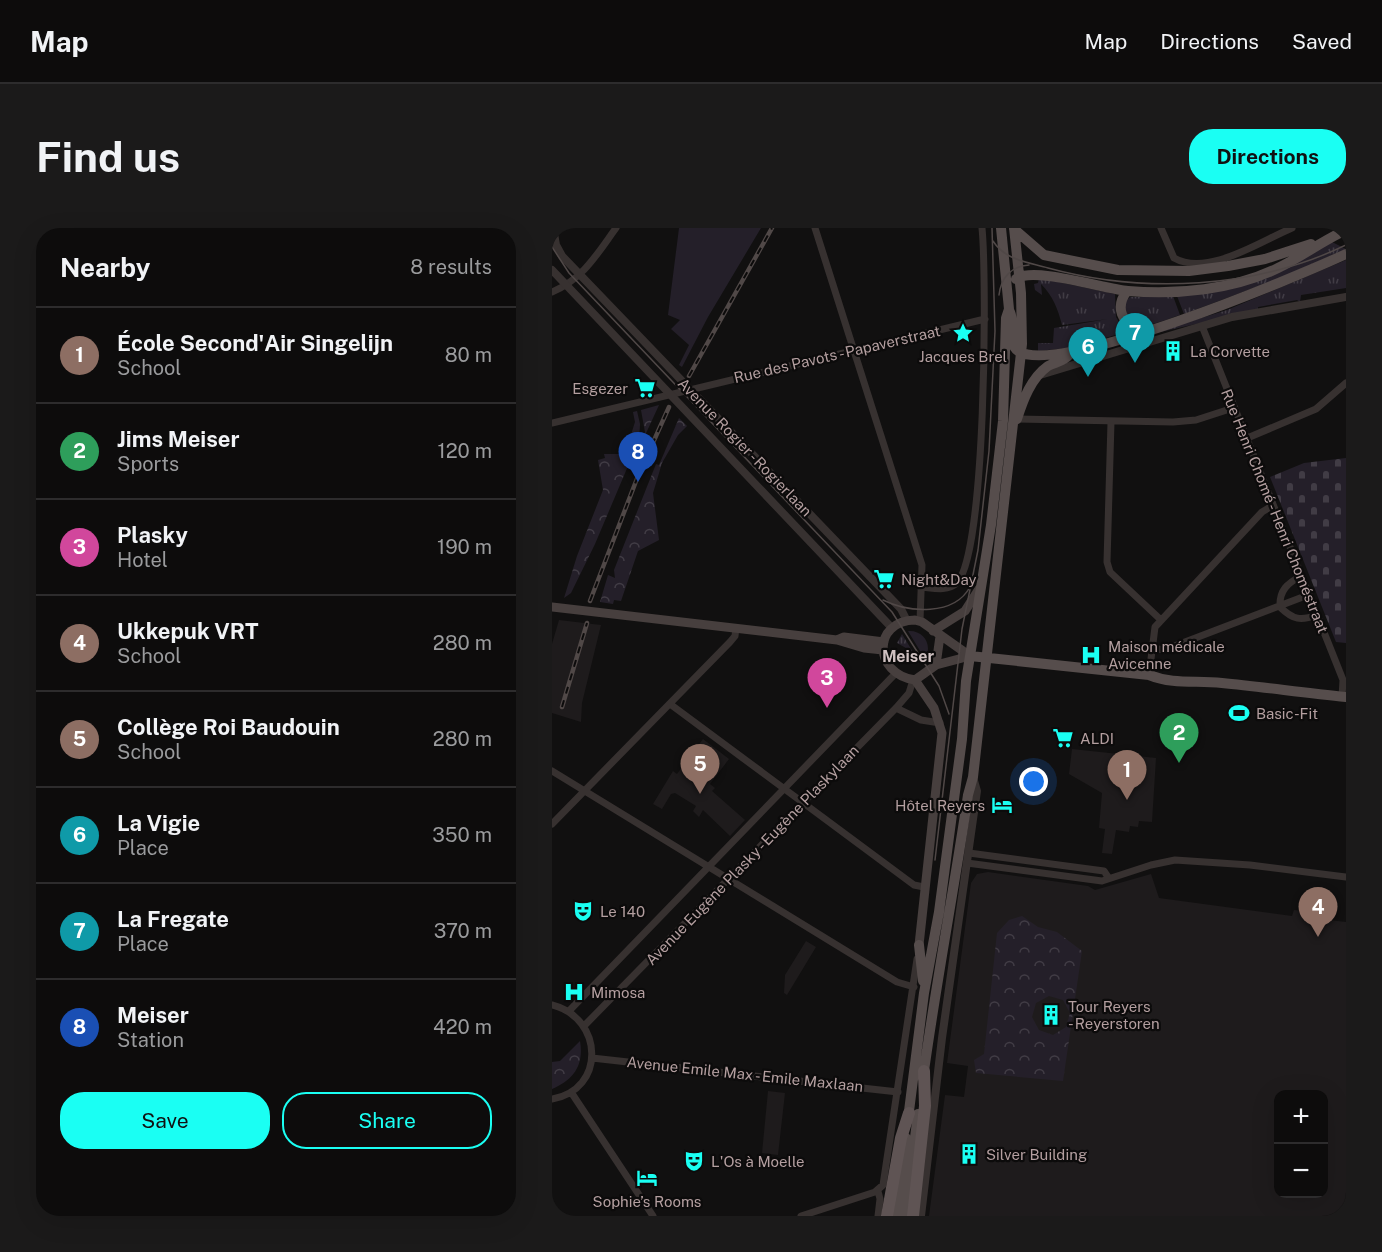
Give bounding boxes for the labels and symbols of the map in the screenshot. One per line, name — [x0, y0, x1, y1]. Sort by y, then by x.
pin: 7 — [1116, 314, 1154, 363]
place icon: Jacques Brel — [951, 321, 975, 345]
street label: Rue des Pavots - Papaverstraat — [732, 322, 942, 386]
pin: 6 — [1068, 328, 1108, 377]
building icon: La Corvette — [1161, 339, 1185, 363]
place label: La Corvette — [1190, 343, 1270, 360]
place label: Jacques Brel — [919, 348, 1007, 365]
street label: Avenue Rogier - Rogierlaan — [675, 375, 815, 519]
supermarket icon: Esgezer — [633, 376, 657, 400]
place label: Esgezer — [572, 380, 628, 397]
street label: Rue Henri Chomé - Henri Choméstraat — [1218, 386, 1332, 636]
pin: 8 — [618, 432, 658, 482]
supermarket icon: Night&Day — [872, 567, 896, 591]
place label: Night&Day — [901, 571, 977, 588]
place label: Maison médicale Avicenne — [1108, 638, 1225, 672]
hospital icon: Maison médicale Avicenne — [1079, 643, 1103, 667]
district label: Meiser — [882, 647, 935, 666]
pin: 3 — [808, 658, 846, 708]
sports icon: Basic-Fit — [1227, 701, 1251, 725]
place label: Basic-Fit — [1256, 705, 1318, 722]
pin: 2 — [1160, 714, 1198, 763]
supermarket icon: ALDI — [1051, 726, 1075, 750]
place label: ALDI — [1080, 730, 1114, 747]
street label: Avenue Eugène Plasky - Eugène Plaskylaan — [642, 742, 862, 968]
pin: 5 — [680, 744, 720, 794]
pin: 1 — [1108, 750, 1146, 800]
your location — [1019, 767, 1048, 796]
hotel icon: Hôtel Reyers — [990, 793, 1014, 817]
place label: Hôtel Reyers — [895, 797, 985, 814]
pin: 4 — [1298, 888, 1338, 937]
theatre icon: Le 140 — [571, 899, 595, 923]
place label: Le 140 — [600, 903, 645, 920]
hospital icon: Mimosa — [562, 980, 586, 1004]
place label: Mimosa — [591, 984, 645, 1001]
place label: Tour Reyers - Reyerstoren — [1068, 998, 1160, 1032]
building icon: Tour Reyers - Reyerstoren — [1039, 1003, 1063, 1027]
street label: Avenue Emile Max - Emile Maxlaan — [626, 1053, 864, 1095]
building icon: Silver Building — [957, 1142, 981, 1166]
place label: Silver Building — [986, 1146, 1087, 1163]
theatre icon: L'Os à Moelle — [682, 1149, 706, 1173]
place label: L'Os à Moelle — [711, 1153, 805, 1170]
hotel icon: Sophie’s Rooms — [635, 1166, 659, 1190]
place label: Sophie’s Rooms — [593, 1193, 701, 1210]

